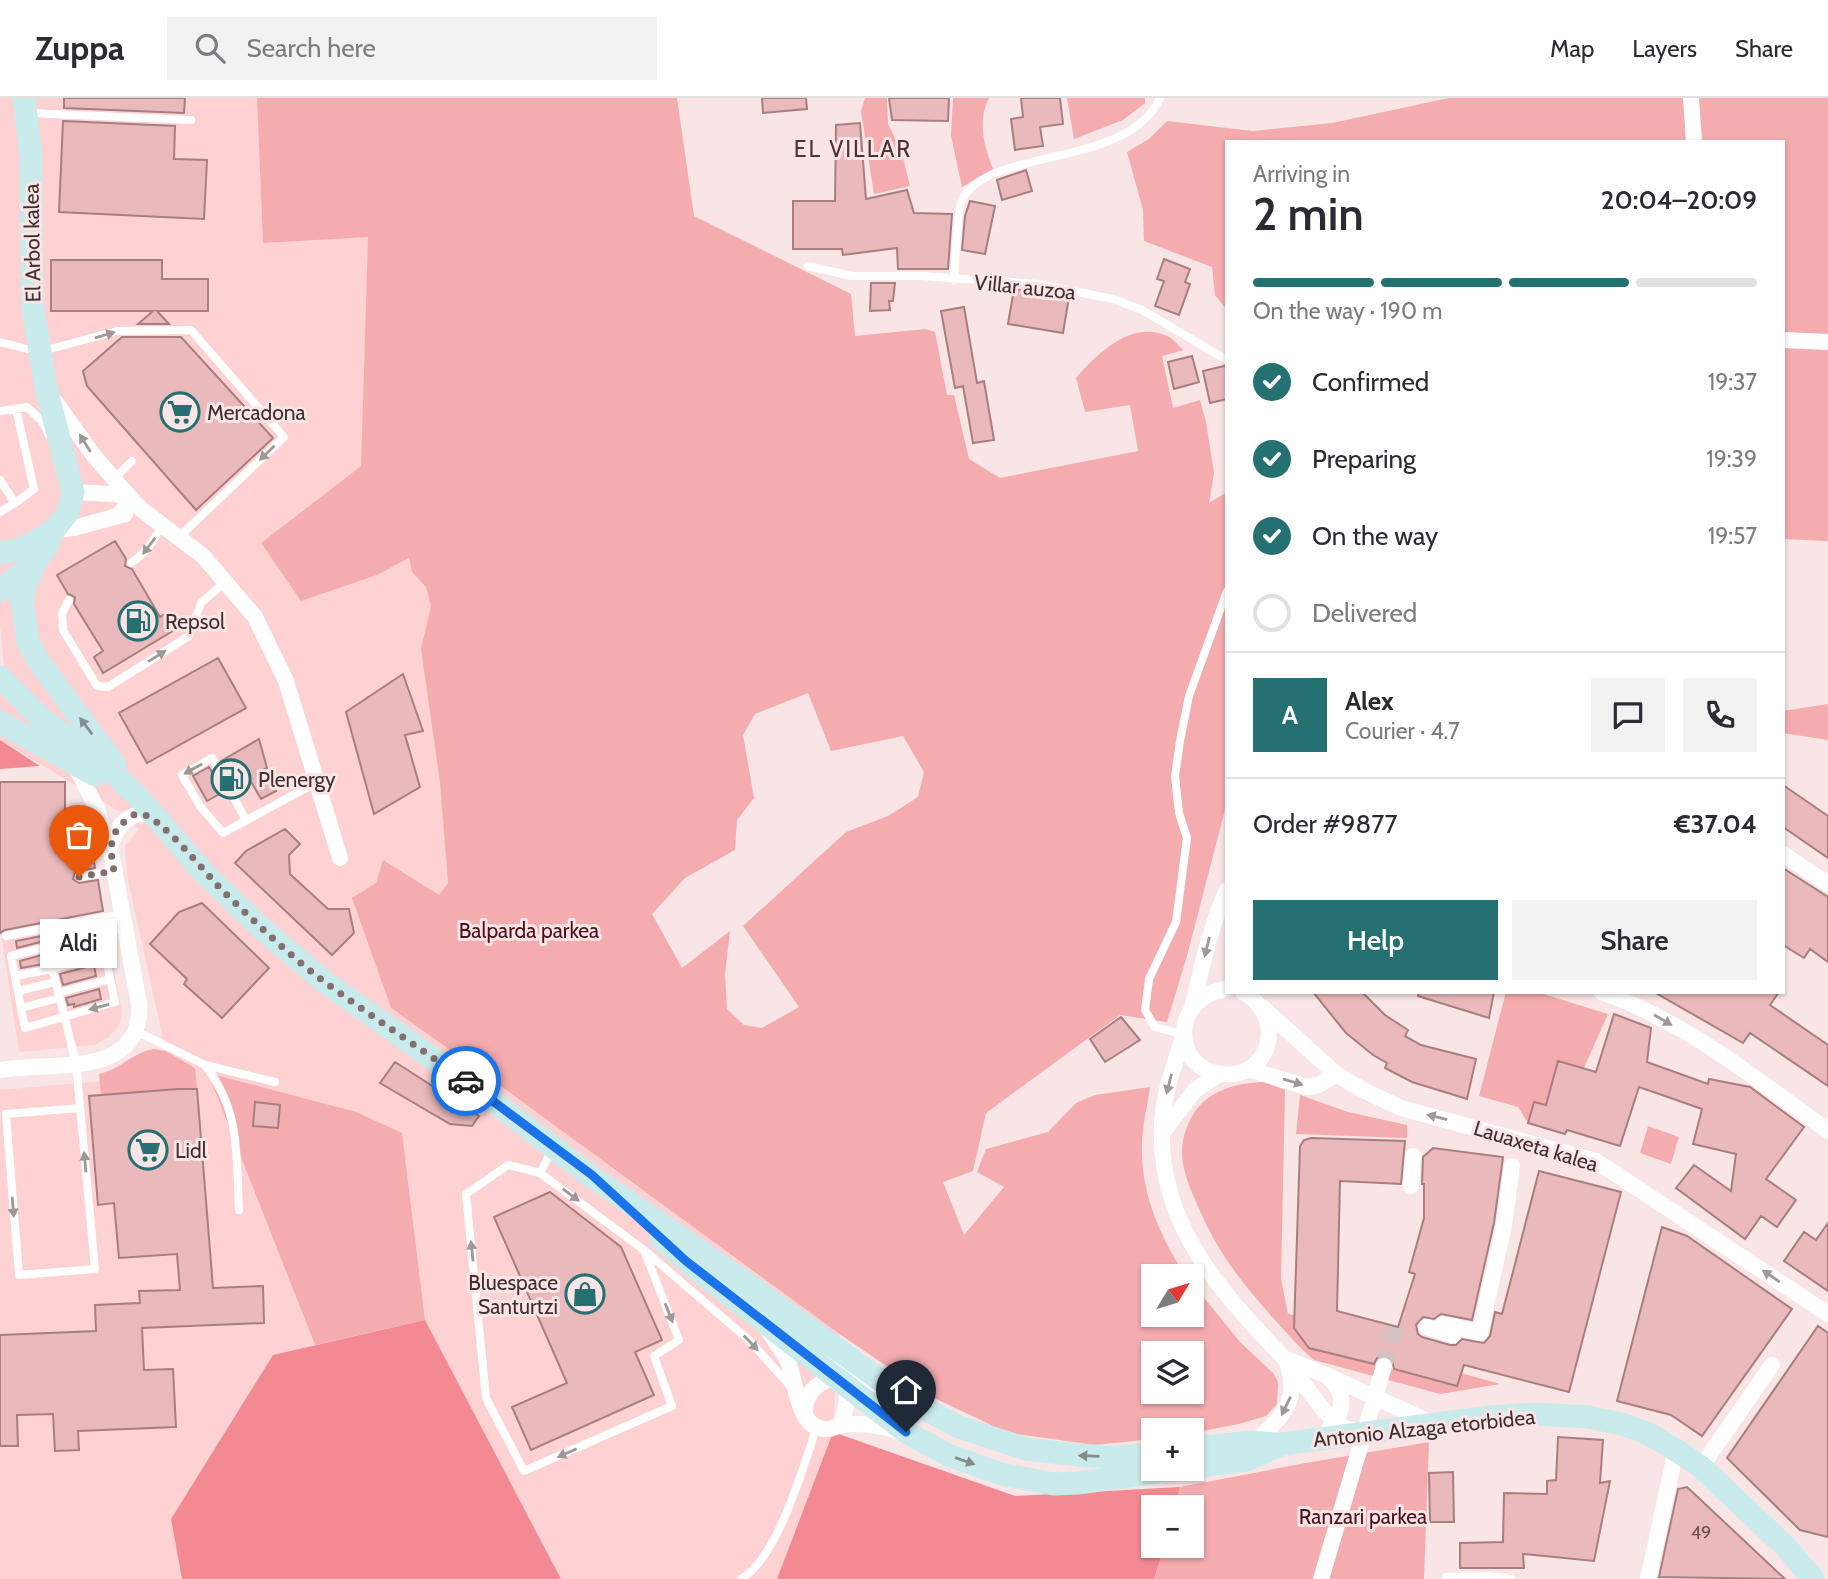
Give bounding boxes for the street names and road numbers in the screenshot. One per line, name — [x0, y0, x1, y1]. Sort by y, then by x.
street label: El Arbol kalea — [18, 183, 46, 303]
street label: Villar auzoa — [973, 269, 1077, 305]
street label: Lauaxeta kalea — [1471, 1115, 1601, 1177]
street label: Antonio Alzaga etorbidea — [1312, 1404, 1536, 1452]

